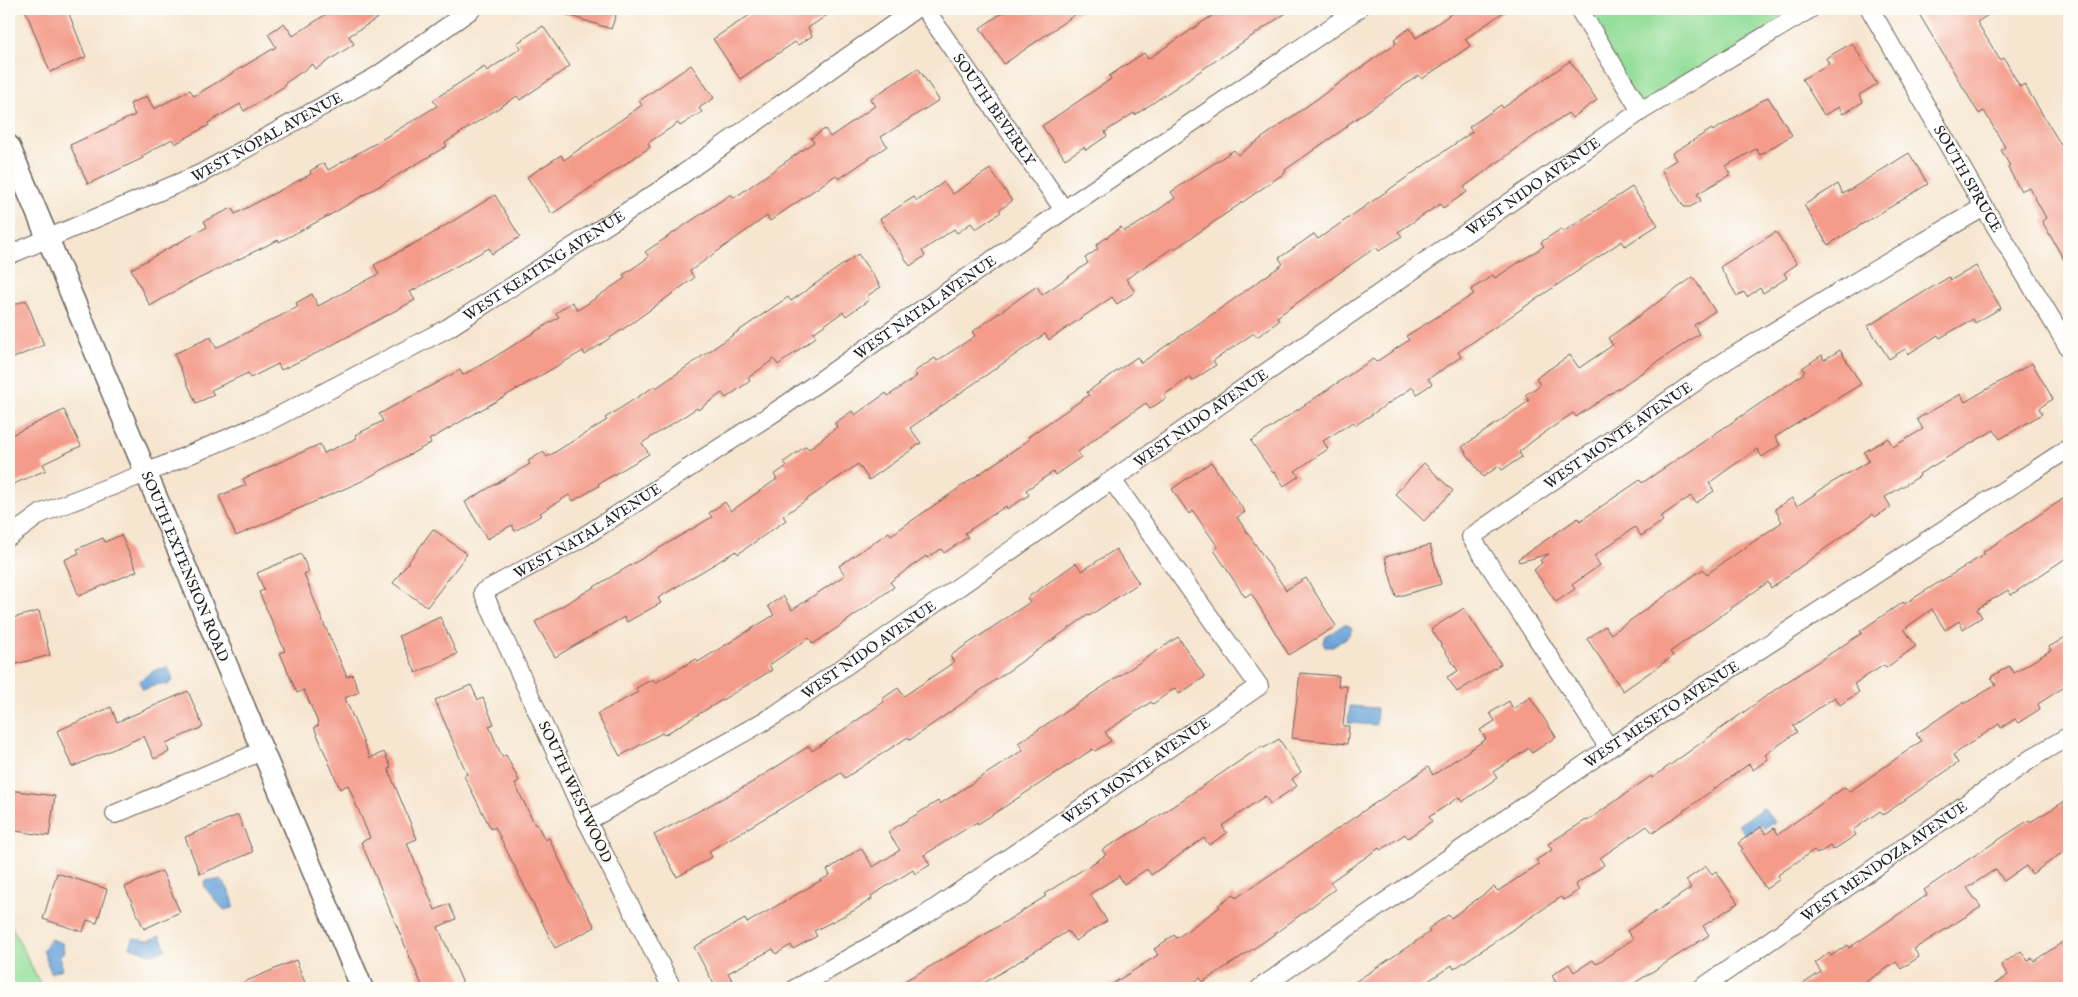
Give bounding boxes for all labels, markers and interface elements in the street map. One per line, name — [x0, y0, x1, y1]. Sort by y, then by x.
street label: SOUTH BEVERLY — [949, 50, 1040, 170]
street label: WEST NOPAL AVENUE — [189, 87, 346, 186]
street label: SOUTH SPRUCE — [1929, 122, 2007, 236]
street label: WEST NIDO AVENUE — [1462, 133, 1604, 240]
street label: WEST KEATING AVENUE — [460, 206, 628, 325]
street label: WEST NATAL AVENUE — [850, 251, 1000, 364]
street label: WEST NIDO AVENUE — [1130, 365, 1272, 471]
street label: WEST MONTE AVENUE — [1540, 377, 1696, 493]
street label: SOUTH EXTENSION ROAD — [137, 469, 234, 665]
street label: WEST NATAL AVENUE — [510, 479, 665, 583]
street label: WEST NIDO AVENUE — [798, 596, 940, 703]
street label: WEST MESETO AVENUE — [1580, 656, 1743, 772]
street label: WEST MONTE AVENUE — [1058, 713, 1214, 828]
street label: SOUTH WESTWOOD — [534, 718, 616, 866]
street label: WEST MENDOZA AVENUE — [1797, 797, 1971, 926]

